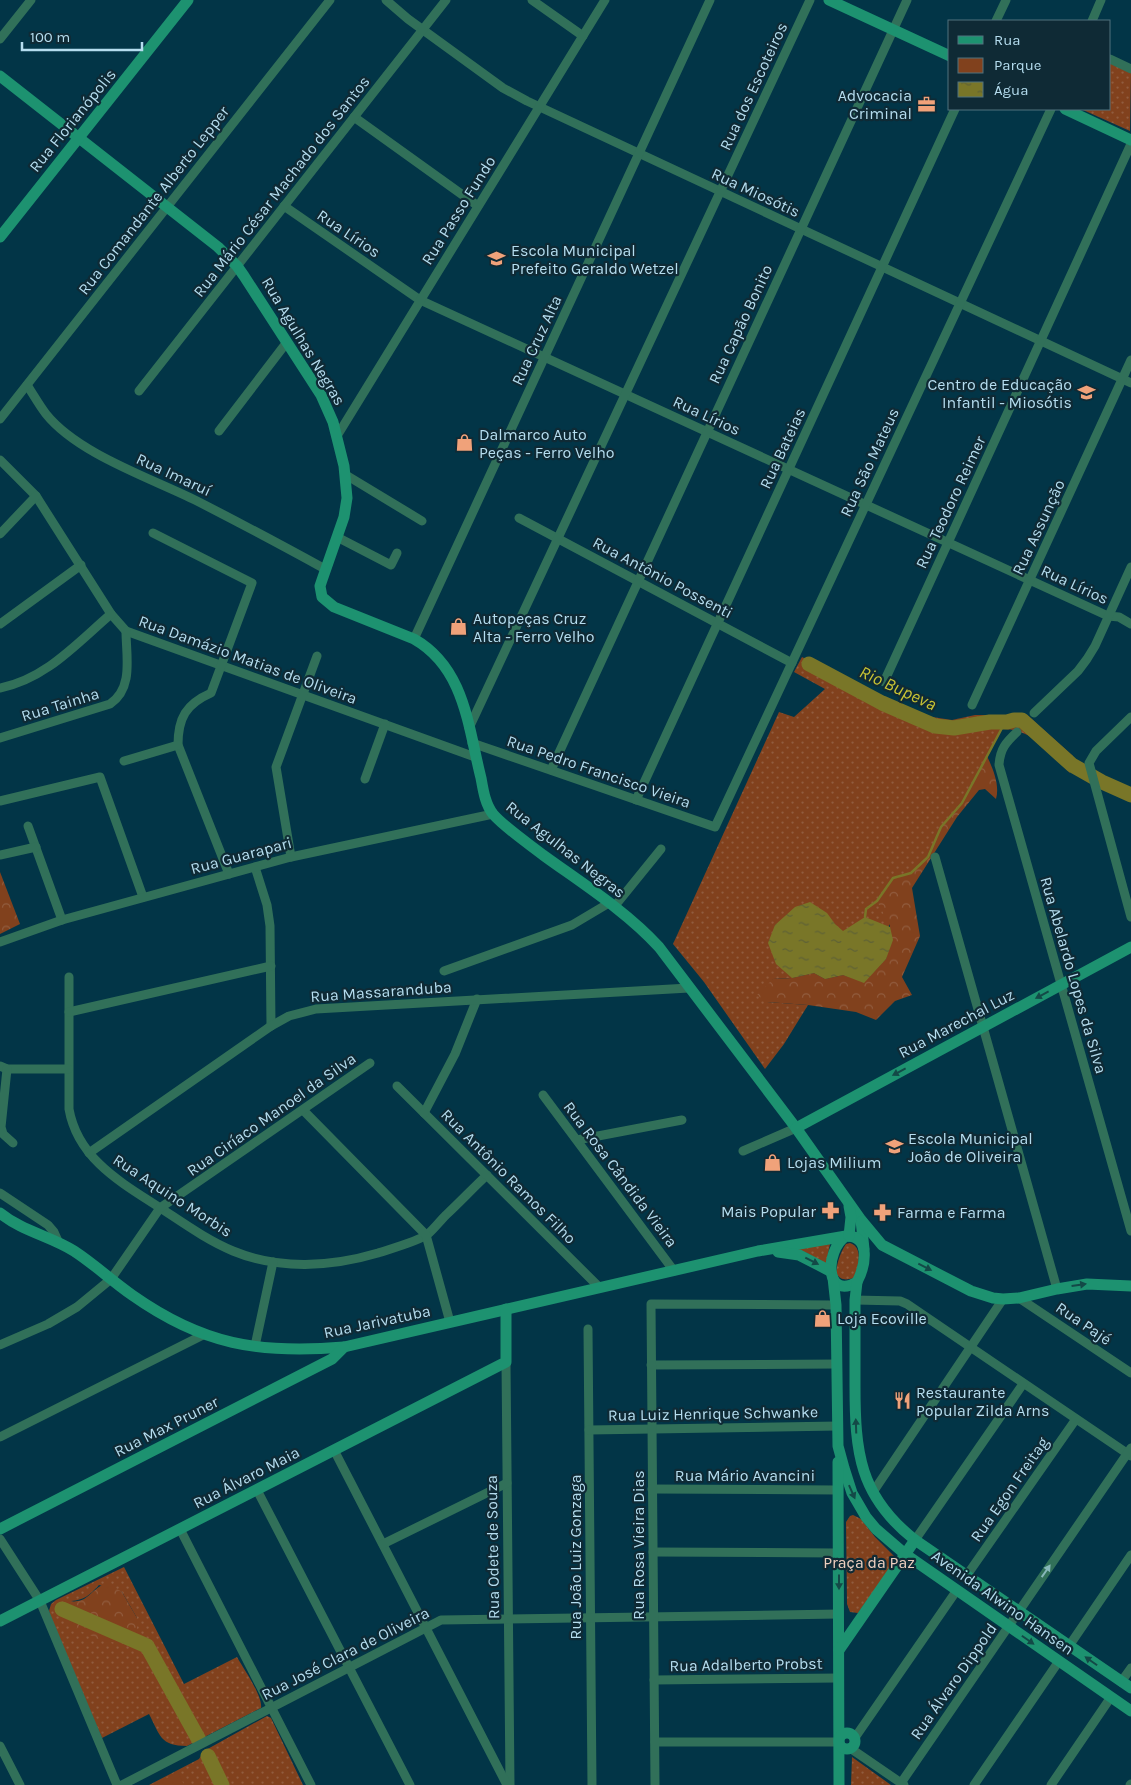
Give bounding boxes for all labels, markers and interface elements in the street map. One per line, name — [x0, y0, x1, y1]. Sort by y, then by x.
street label: Rua dos Escoteiros — [715, 19, 791, 153]
scale bar — [22, 20, 142, 52]
legend — [948, 20, 1111, 110]
text: 100 m — [30, 28, 70, 46]
text: Rua — [994, 31, 1021, 49]
text: Parque — [994, 56, 1042, 74]
street label: Rua Florianópolis — [25, 65, 120, 176]
street label: Rua Mário César Machado dos Santos — [189, 72, 374, 301]
text: Água — [994, 81, 1028, 99]
place label: Advocacia Criminal — [838, 86, 912, 123]
office icon: Advocacia Criminal — [916, 94, 936, 114]
street label: Rua Comandante Alberto Lepper — [74, 102, 233, 298]
street label: Rua Passo Fundo — [417, 152, 500, 268]
street label: Rua Miosótis — [708, 164, 803, 221]
street label: Rua Lírios — [314, 205, 384, 261]
place label: Escola Municipal Prefeito Geraldo Wetzel — [511, 241, 679, 278]
school or university icon: Escola Municipal Prefeito Geraldo Wetzel — [487, 249, 507, 269]
street label: Rua Capão Bonito — [705, 262, 776, 387]
street label: Rua Agulhas Negras — [258, 274, 349, 409]
street label: Rua Cruz Alta — [507, 292, 566, 388]
place label: Centro de Educação Infantil - Miosótis — [927, 375, 1072, 412]
school or university icon: Centro de Educação Infantil - Miosótis — [1076, 383, 1096, 403]
street label: Rua Lírios — [670, 392, 743, 439]
street label: Rua Bateias — [755, 405, 809, 492]
street label: Rua São Mateus — [836, 405, 903, 520]
place label: Dalmarco Auto Peças - Ferro Velho — [479, 425, 615, 462]
shop icon: Dalmarco Auto Peças - Ferro Velho — [455, 433, 475, 453]
street label: Rua Teodoro Reimer — [911, 433, 990, 572]
street label: Rua Imaruí — [133, 449, 215, 500]
street label: Rua Assunção — [1008, 476, 1069, 578]
street label: Rua Antônio Possenti — [590, 532, 736, 622]
street label: Rua Lírios — [1038, 561, 1111, 608]
place label: Autopeças Cruz Alta - Ferro Velho — [473, 609, 595, 646]
street label: Rua Damázio Matias de Oliveira — [136, 611, 360, 708]
shop icon: Autopeças Cruz Alta - Ferro Velho — [449, 617, 469, 637]
water label: Rio Bupeva — [856, 661, 940, 715]
street label: Rua Tainha — [19, 684, 101, 725]
street label: Rua Pedro Francisco Vieira — [504, 731, 693, 812]
street label: Rua Agulhas Negras — [502, 797, 629, 902]
street label: Rua Guarapari — [188, 833, 294, 878]
street label: Rua Abelardo Lopes da Silva — [1036, 875, 1111, 1076]
street label: Rua Massaranduba — [310, 977, 452, 1006]
street label: Rua Marechal Luz — [895, 985, 1017, 1062]
one-way arrow — [1035, 991, 1049, 999]
street label: Rua Ciríaco Manoel da Silva — [183, 1049, 359, 1180]
one-way arrow — [892, 1068, 906, 1076]
street label: Rua Rosa Cândida Vieira — [560, 1098, 682, 1251]
street label: Rua Antônio Ramos Filho — [437, 1105, 580, 1248]
place label: Escola Municipal João de Oliveira — [908, 1129, 1033, 1166]
school or university icon: Escola Municipal João de Oliveira — [884, 1137, 904, 1157]
street label: Rua Aquino Morbis — [110, 1150, 236, 1241]
shop icon: Lojas Milium — [763, 1152, 783, 1172]
place label: Lojas Milium — [787, 1153, 881, 1172]
pharmacy icon: Mais Popular — [820, 1201, 840, 1221]
place label: Mais Popular — [721, 1202, 816, 1221]
pharmacy icon: Farma e Farma — [873, 1202, 893, 1222]
place label: Farma e Farma — [897, 1203, 1006, 1222]
one-way arrow — [805, 1257, 820, 1265]
one-way arrow — [918, 1263, 932, 1271]
one-way arrow — [1072, 1281, 1088, 1289]
street label: Rua Pajé — [1052, 1298, 1115, 1349]
street label: Rua Jarivatuba — [322, 1301, 432, 1342]
shop icon: Loja Ecoville — [813, 1308, 833, 1328]
place label: Loja Ecoville — [837, 1309, 927, 1328]
place label: Restaurante Popular Zilda Arns — [916, 1383, 1049, 1420]
restaurant icon: Restaurante Popular Zilda Arns — [892, 1391, 912, 1411]
street label: Rua Max Pruner — [111, 1392, 222, 1461]
street label: Rua Luiz Henrique Schwanke — [608, 1402, 818, 1425]
one-way arrow — [851, 1418, 859, 1434]
street label: Rua Egon Freitag — [966, 1433, 1053, 1545]
street label: Rua Álvaro Maia — [190, 1442, 303, 1512]
street label: Rua Mário Avancini — [675, 1466, 815, 1485]
street label: Rua Rosa Vieira Dias — [629, 1470, 648, 1620]
street label: Rua Odete de Souza — [482, 1475, 503, 1619]
street label: Rua João Luiz Gonzaga — [566, 1475, 585, 1639]
one-way arrow — [849, 1485, 857, 1499]
street label: Avenida Alwino Hansen — [928, 1546, 1077, 1659]
park label: Praça da Paz — [823, 1553, 915, 1572]
one-way arrow — [1041, 1564, 1051, 1578]
one-way arrow — [835, 1574, 843, 1590]
street label: Rua José Clara de Oliveira — [258, 1603, 432, 1704]
street label: Rua Álvaro Dippold — [906, 1619, 1001, 1743]
one-way arrow — [1021, 1635, 1035, 1645]
street label: Rua Adalberto Probst — [669, 1654, 823, 1675]
one-way arrow — [1084, 1656, 1098, 1666]

